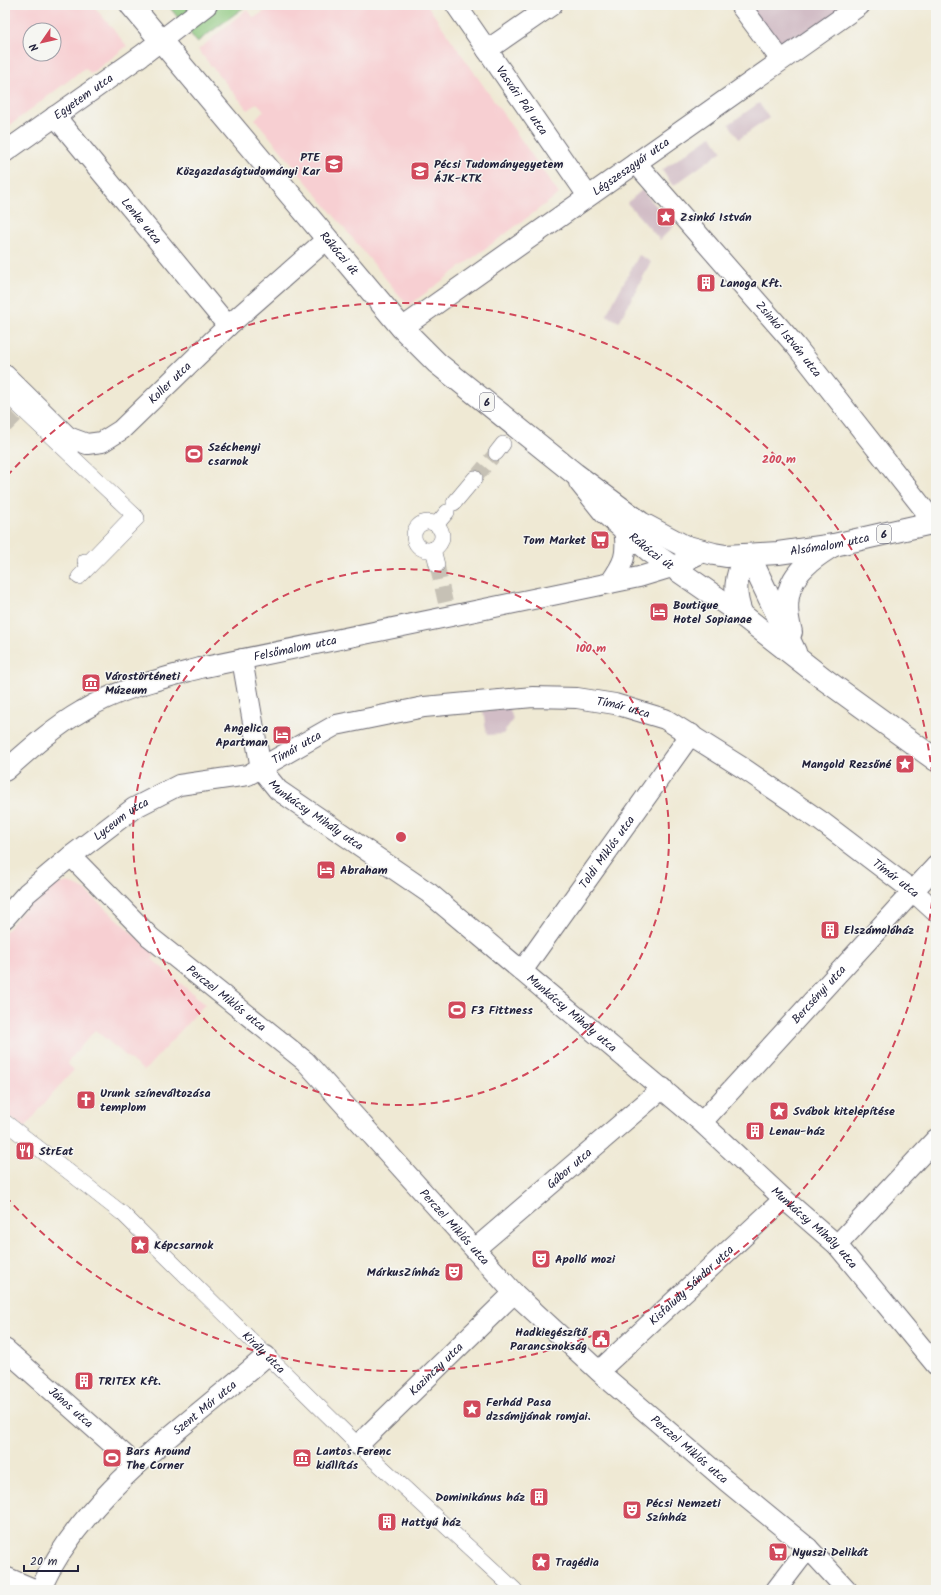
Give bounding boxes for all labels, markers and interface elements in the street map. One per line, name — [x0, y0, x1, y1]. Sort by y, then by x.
north arrow — [22, 22, 62, 62]
text: N — [25, 39, 44, 55]
street label: Vasvári Pál utca — [491, 62, 553, 140]
street label: Egyetem utca — [50, 69, 118, 125]
street label: Légszeszgyár utca — [588, 133, 674, 201]
place label: PTE Közgazdaságtudományi Kar — [176, 148, 321, 181]
school or university icon: PTE Közgazdaságtudományi Kar — [323, 153, 345, 175]
place label: Pécsi Tudományegyetem ÁJK-KTK — [434, 155, 563, 188]
school or university icon: Pécsi Tudományegyetem ÁJK-KTK — [409, 160, 431, 182]
street label: Lenke utca — [116, 194, 166, 249]
place icon: Zsinkó István — [655, 206, 677, 228]
place label: Zsinkó István — [680, 208, 752, 227]
street label: Rákóczi út — [315, 227, 363, 280]
building icon: Lanoga Kft. — [695, 272, 717, 294]
place label: Lanoga Kft. — [720, 274, 782, 293]
street label: Zsinkó István utca — [751, 297, 826, 382]
street label: Koller utca — [144, 357, 196, 409]
road number: 6 — [480, 393, 494, 411]
place label: Széchenyi csarnok — [208, 438, 261, 471]
sports icon: Széchenyi csarnok — [183, 443, 205, 465]
text: 200 m — [762, 450, 796, 469]
road number: 6 — [877, 525, 891, 543]
street label: Rákóczi út — [624, 528, 678, 575]
street label: Alsómalom utca — [789, 528, 872, 561]
supermarket icon: Tom Market — [589, 529, 611, 551]
place label: Tom Market — [523, 531, 587, 550]
place label: Boutique Hotel Sopianae — [673, 596, 752, 629]
hotel icon: Boutique Hotel Sopianae — [648, 601, 670, 623]
street label: Felsőmalom utca — [252, 631, 339, 667]
text: 100 m — [576, 639, 606, 658]
place label: Várostörténeti Múzeum — [105, 667, 181, 700]
museum icon: Várostörténeti Múzeum — [80, 672, 102, 694]
street label: Tímár utca — [595, 692, 653, 724]
place label: Angelica Apartman — [216, 719, 268, 752]
hotel icon: Angelica Apartman — [271, 724, 293, 746]
street label: Tímár utca — [268, 726, 326, 770]
place icon: Mangold Rezsőné — [894, 753, 916, 775]
place label: Mangold Rezsőné — [802, 755, 892, 774]
street label: Munkácsy Mihály utca — [263, 776, 368, 856]
street label: Lyceum utca — [89, 793, 152, 846]
street label: Toldi Miklós utca — [574, 812, 640, 893]
centre of rings — [394, 830, 408, 844]
street label: Tímár utca — [868, 854, 924, 903]
hotel icon: Abraham — [315, 859, 337, 881]
place label: Abraham — [340, 861, 388, 880]
building icon: Elszámolóház — [819, 919, 841, 941]
place label: Elszámolóház — [844, 921, 914, 940]
street label: Perczel Miklós utca — [182, 961, 270, 1037]
street label: Bercsényi utca — [787, 961, 851, 1028]
street label: Munkácsy Mihály utca — [522, 970, 621, 1057]
sports icon: F3 Fittness — [446, 999, 468, 1021]
place label: F3 Fittness — [471, 1001, 533, 1020]
place label: Urunk színeváltozása templom — [100, 1084, 211, 1117]
church icon: Urunk színeváltozása templom — [75, 1089, 97, 1111]
place icon: Svábok kitelepítése — [768, 1100, 790, 1122]
place label: Svábok kitelepítése — [793, 1102, 895, 1121]
building icon: Lenau-ház — [744, 1120, 766, 1142]
place label: Lenau-ház — [769, 1122, 825, 1141]
restaurant icon: StrEat — [14, 1140, 36, 1162]
place label: StrEat — [39, 1142, 74, 1161]
street label: Gábor utca — [542, 1143, 597, 1194]
street label: Munkácsy Mihály utca — [766, 1182, 862, 1273]
street label: Perczel Miklós utca — [414, 1185, 494, 1270]
place icon: Képcsarnok — [129, 1234, 151, 1256]
place label: Képcsarnok — [154, 1236, 214, 1255]
street label: Kisfaludy Sándor utca — [645, 1241, 739, 1330]
theatre icon: Apolló mozi — [530, 1248, 552, 1270]
place label: Apolló mozi — [555, 1250, 616, 1269]
theatre icon: MárkusZínház — [443, 1261, 465, 1283]
place label: MárkusZínház — [367, 1263, 440, 1282]
place label: Hadkiegészítő Parancsnokság — [510, 1323, 589, 1356]
street label: Király utca — [237, 1327, 290, 1379]
public building icon: Hadkiegészítő Parancsnokság — [590, 1328, 612, 1350]
street label: Kazinczy utca — [405, 1338, 468, 1400]
building icon: TRITEX Kft. — [73, 1370, 95, 1392]
place label: TRITEX Kft. — [98, 1372, 161, 1391]
street label: Szent Mór utca — [169, 1376, 242, 1440]
street label: János utca — [44, 1383, 98, 1433]
place label: Ferhád Pasa dzsámijának romjai. — [486, 1393, 591, 1426]
place icon: Ferhád Pasa dzsámijának romjai. — [461, 1398, 483, 1420]
street label: Perczel Miklós utca — [646, 1411, 733, 1489]
place label: Bars Around The Corner — [126, 1442, 191, 1475]
place label: Lantos Ferenc kiállítás — [316, 1442, 392, 1475]
sports icon: Bars Around The Corner — [101, 1447, 123, 1469]
museum icon: Lantos Ferenc kiállítás — [291, 1447, 313, 1469]
building icon: Dominikánus ház — [528, 1486, 550, 1508]
place label: Dominikánus ház — [435, 1488, 525, 1507]
place label: Pécsi Nemzeti Színház — [646, 1494, 722, 1527]
theatre icon: Pécsi Nemzeti Színház — [621, 1499, 643, 1521]
building icon: Hattyú ház — [376, 1511, 398, 1533]
place label: Hattyú ház — [401, 1513, 461, 1532]
supermarket icon: Nyuszi Delikát — [767, 1541, 789, 1563]
place label: Nyuszi Delikát — [792, 1543, 869, 1562]
scale bar — [24, 1547, 78, 1573]
place icon: Tragédia — [530, 1551, 552, 1573]
text: 20 m — [30, 1552, 58, 1571]
place label: Tragédia — [555, 1553, 599, 1572]

